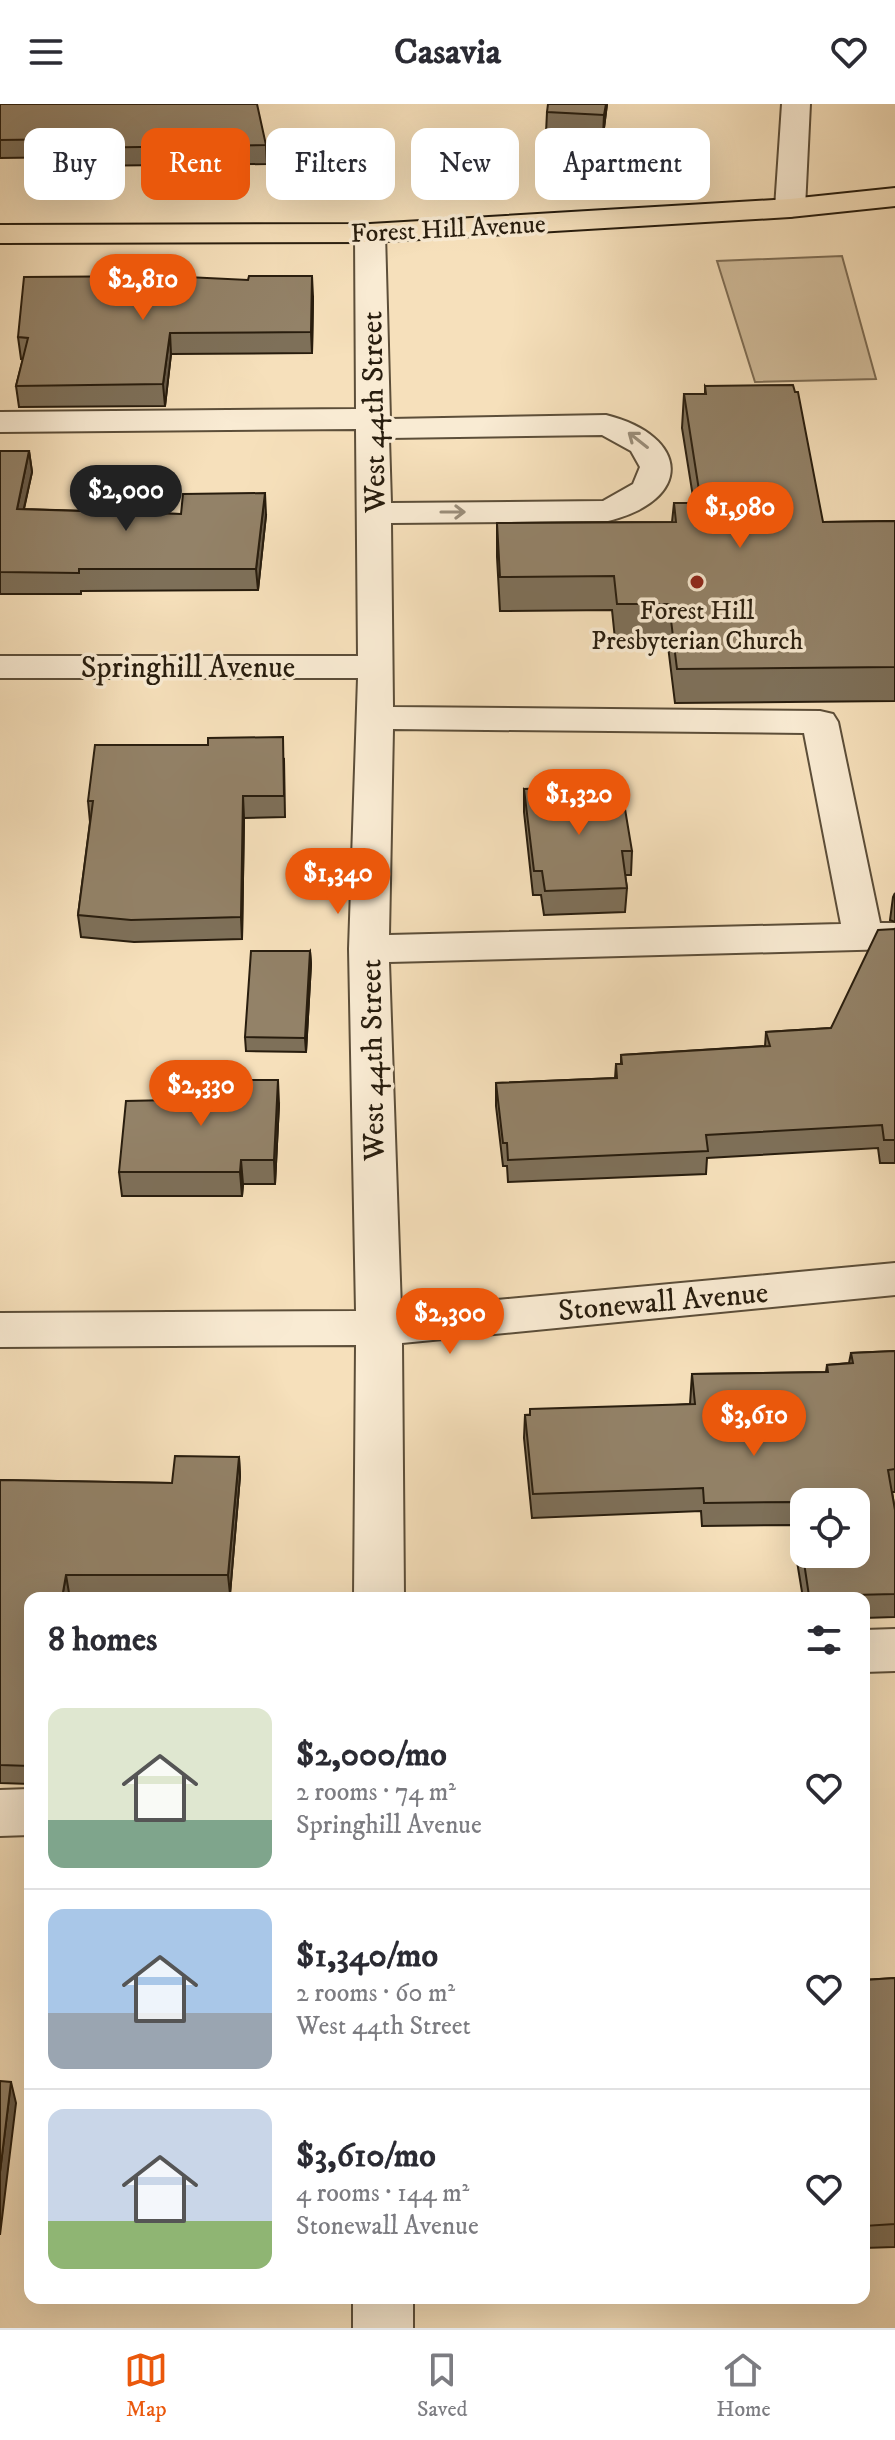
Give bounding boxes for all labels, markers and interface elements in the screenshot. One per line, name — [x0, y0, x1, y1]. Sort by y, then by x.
icon: menu — [24, 30, 68, 74]
text: Casavia — [394, 30, 501, 75]
icon: heart — [827, 30, 871, 74]
chip: Buy — [24, 128, 125, 200]
chip: Rent — [141, 128, 250, 200]
chip: Filters — [266, 128, 395, 200]
chip: New — [411, 128, 519, 200]
chip: Apartment — [535, 128, 710, 200]
street label: Forest Hill Avenue — [350, 208, 546, 251]
pin: $2,810 — [78, 254, 208, 322]
text: $2,810 — [108, 263, 178, 296]
street label: West 44th Street — [354, 311, 395, 514]
one-way arrow — [628, 431, 649, 448]
pin: $2,000 — [61, 465, 191, 533]
text: $2,000 — [88, 474, 164, 507]
pin: $1,980 — [675, 482, 805, 550]
text: $1,980 — [705, 491, 775, 524]
one-way arrow — [439, 505, 466, 520]
marker: Forest Hill Presbyterian Church — [688, 573, 706, 591]
place label: Forest Hill Presbyterian Church — [591, 595, 803, 658]
street label: Springhill Avenue — [81, 650, 295, 687]
pin: $1,320 — [514, 769, 644, 837]
text: $1,320 — [545, 778, 613, 811]
pin: $1,340 — [273, 848, 403, 916]
text: $1,340 — [303, 857, 373, 890]
street label: West 44th Street — [353, 959, 394, 1162]
pin: $2,330 — [136, 1060, 266, 1128]
text: $2,330 — [167, 1069, 235, 1102]
street label: Stonewall Avenue — [557, 1275, 770, 1330]
pin: $2,300 — [385, 1288, 515, 1356]
text: $2,300 — [414, 1297, 486, 1330]
pin: $3,610 — [689, 1390, 819, 1458]
text: $3,610 — [720, 1399, 788, 1432]
map controls — [790, 1488, 870, 1568]
button: locate — [790, 1488, 870, 1568]
icon: filters — [802, 1618, 846, 1662]
text: 8 homes — [48, 1619, 157, 1661]
text: $2,000/mo — [296, 1734, 447, 1776]
icon: home — [112, 1740, 208, 1836]
icon: heart — [802, 1766, 846, 1810]
text: 2 rooms · 74 m² — [296, 1776, 456, 1809]
text: Springhill Avenue — [296, 1809, 482, 1842]
text: $1,340/mo — [296, 1935, 438, 1977]
icon: home — [112, 1941, 208, 2037]
icon: heart — [802, 1967, 846, 2011]
text: 2 rooms · 60 m² — [296, 1977, 455, 2010]
text: West 44th Street — [296, 2010, 471, 2043]
text: $3,610/mo — [296, 2135, 436, 2177]
icon: home — [112, 2141, 208, 2237]
icon: heart — [802, 2167, 846, 2211]
text: 4 rooms · 144 m² — [296, 2177, 469, 2210]
text: Stonewall Avenue — [296, 2210, 479, 2243]
tab: Map — [124, 2348, 168, 2423]
tab: Saved — [417, 2348, 468, 2423]
tab: Home — [716, 2348, 771, 2423]

